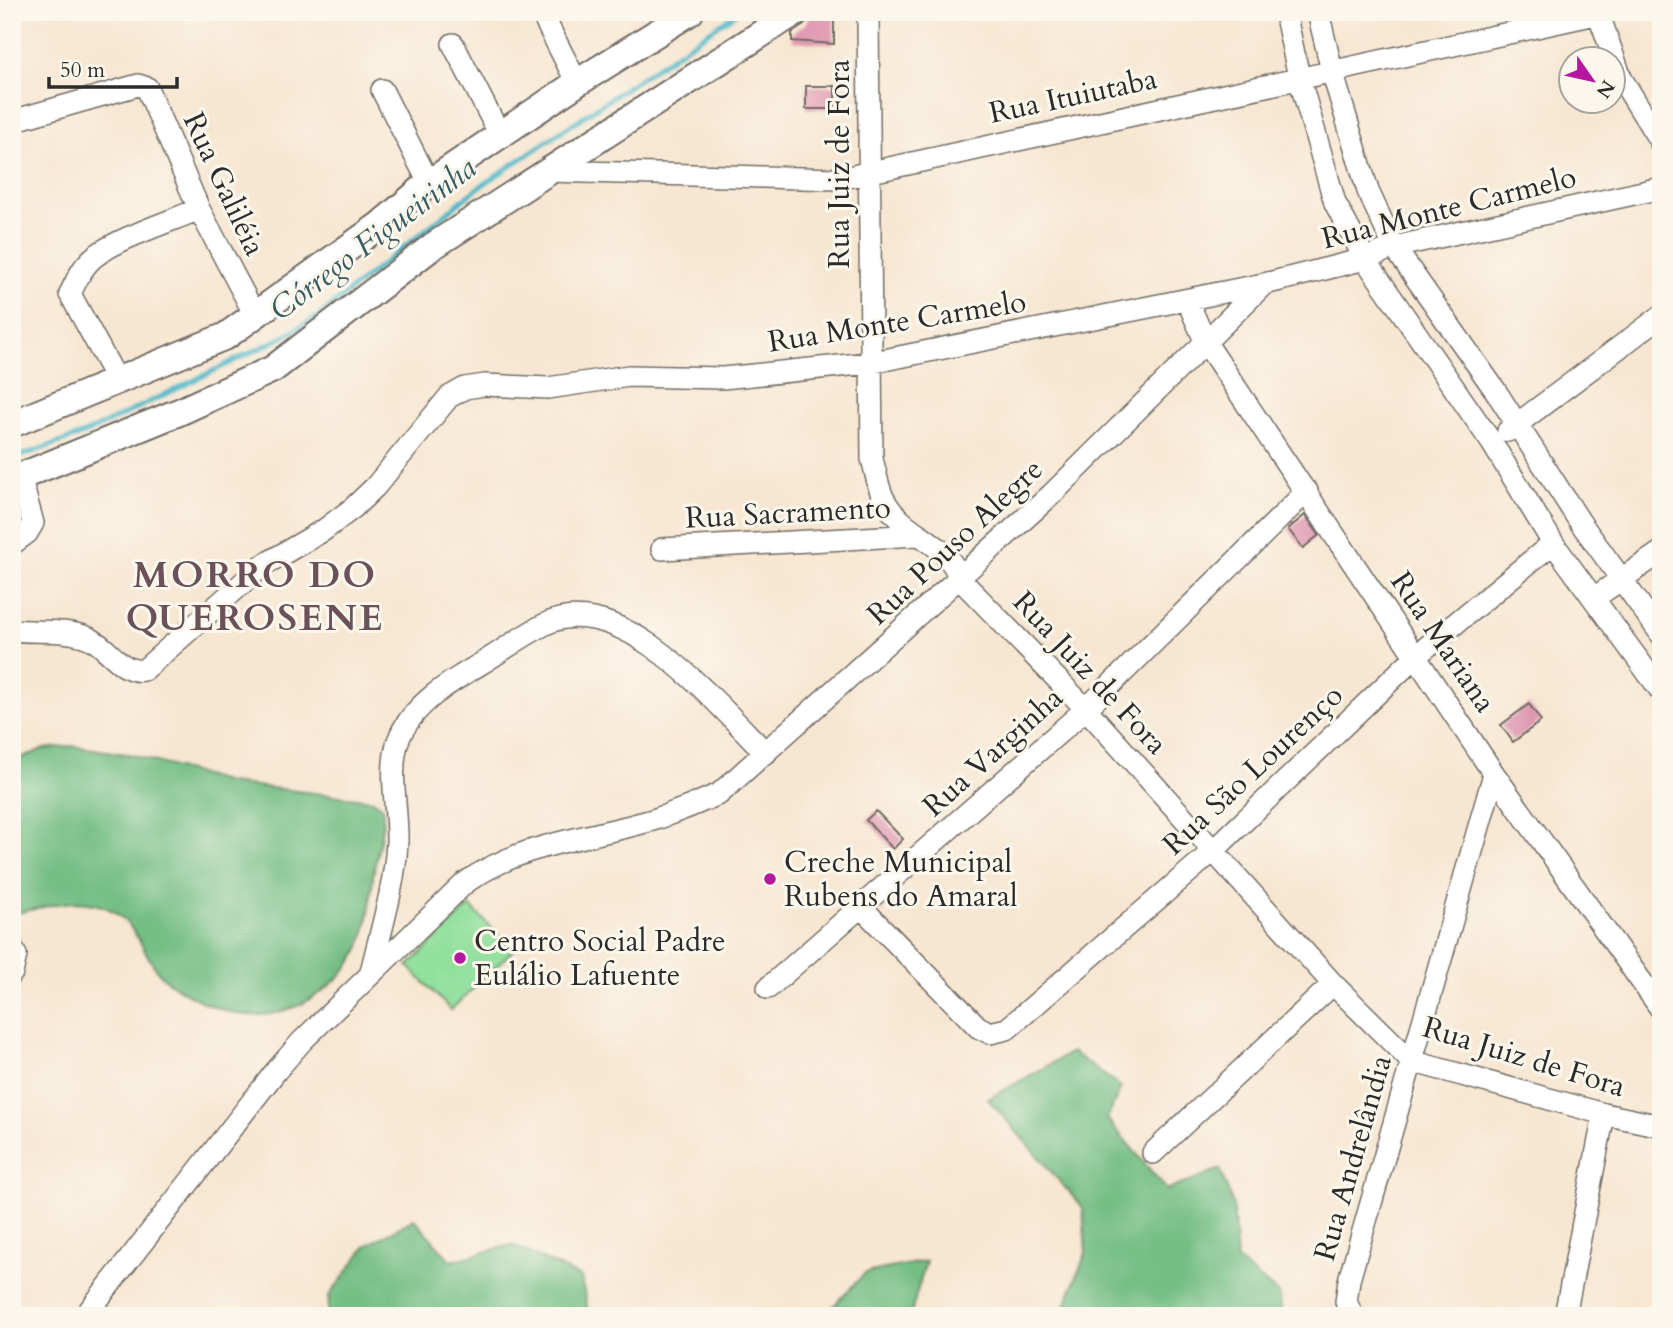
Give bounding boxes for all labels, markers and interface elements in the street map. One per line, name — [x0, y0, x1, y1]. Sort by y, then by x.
scale bar — [49, 46, 177, 90]
north arrow — [1558, 46, 1628, 116]
text: 50 m — [60, 56, 105, 85]
street label: Rua Ituiutaba — [985, 58, 1161, 134]
street label: Rua Juiz de Fora — [819, 59, 860, 269]
text: N — [1590, 75, 1621, 103]
street label: Rua Galiléia — [173, 106, 275, 262]
water label: Córrego Figueirinha — [260, 147, 486, 331]
street label: Rua Monte Carmelo — [1318, 157, 1580, 259]
street label: Rua Monte Carmelo — [765, 281, 1029, 363]
street label: Rua Pouso Alegre — [858, 450, 1052, 634]
street label: Rua Sacramento — [684, 487, 892, 539]
district label: MORRO DO QUEROSENE — [125, 550, 385, 643]
street label: Rua Mariana — [1381, 563, 1505, 721]
street label: Rua Juiz de Fora — [1004, 582, 1177, 764]
street label: Rua São Lourenço — [1154, 676, 1352, 864]
street label: Rua Varginha — [914, 678, 1072, 826]
place label: Creche Municipal Rubens do Amaral — [784, 842, 1018, 917]
marker: Creche Municipal Rubens do Amaral — [762, 871, 778, 887]
place label: Centro Social Padre Eulálio Lafuente — [474, 921, 726, 996]
marker: Centro Social Padre Eulálio Lafuente — [452, 950, 468, 966]
street label: Rua Juiz de Fora — [1418, 1007, 1630, 1107]
street label: Rua Andrelândia — [1304, 1050, 1402, 1266]

